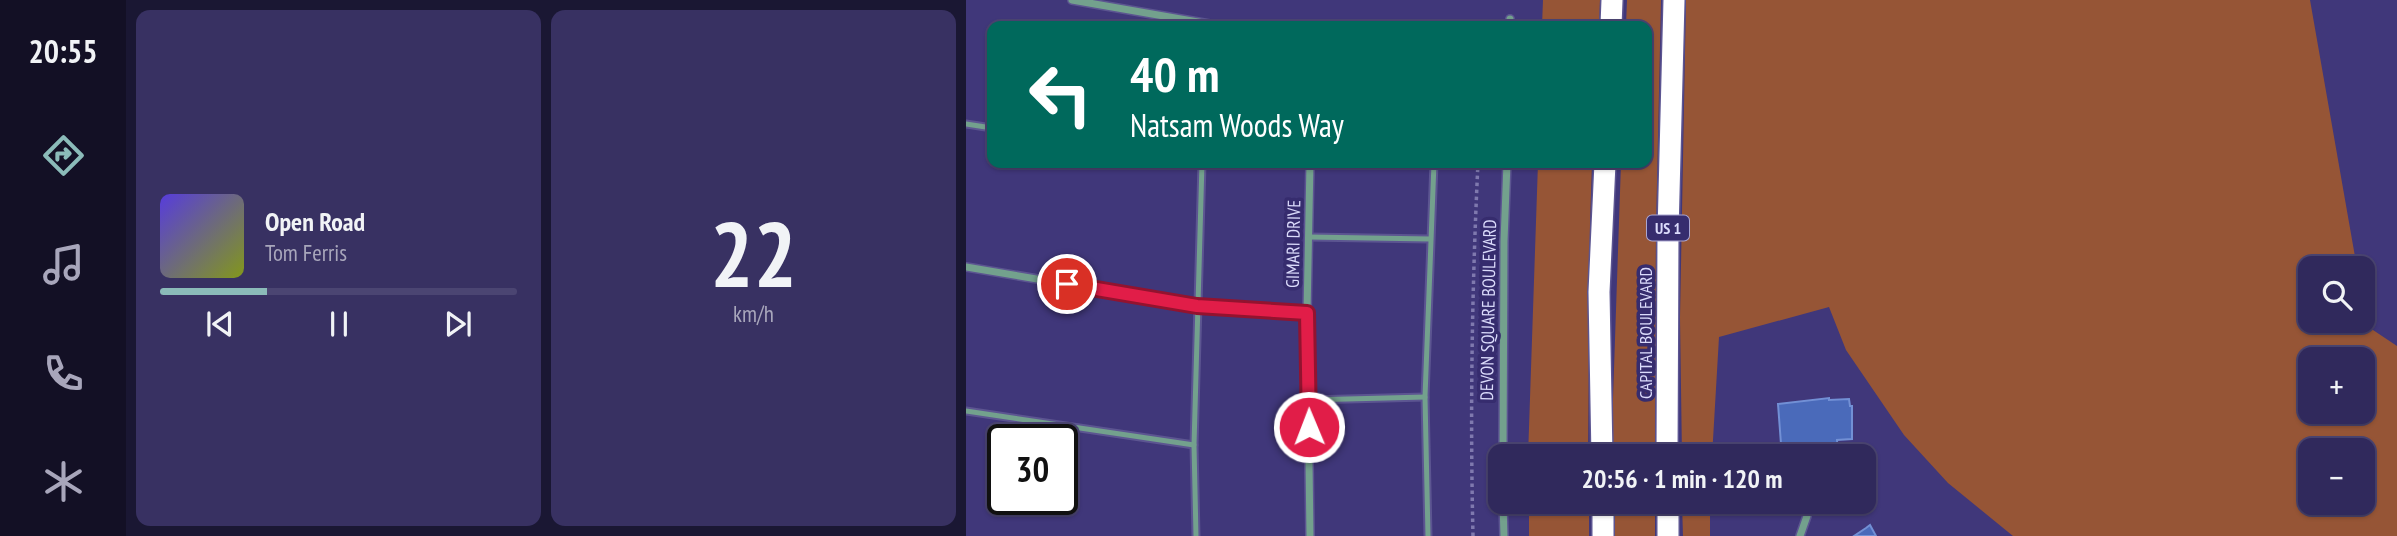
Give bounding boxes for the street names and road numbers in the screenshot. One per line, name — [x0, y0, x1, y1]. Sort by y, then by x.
street label: GIMARI DRIVE — [1281, 200, 1305, 288]
road number: US 1 — [1647, 216, 1689, 240]
street label: DEVON SQUARE BOULEVARD — [1475, 219, 1501, 401]
street label: CAPITAL BOULEVARD — [1634, 267, 1657, 399]

